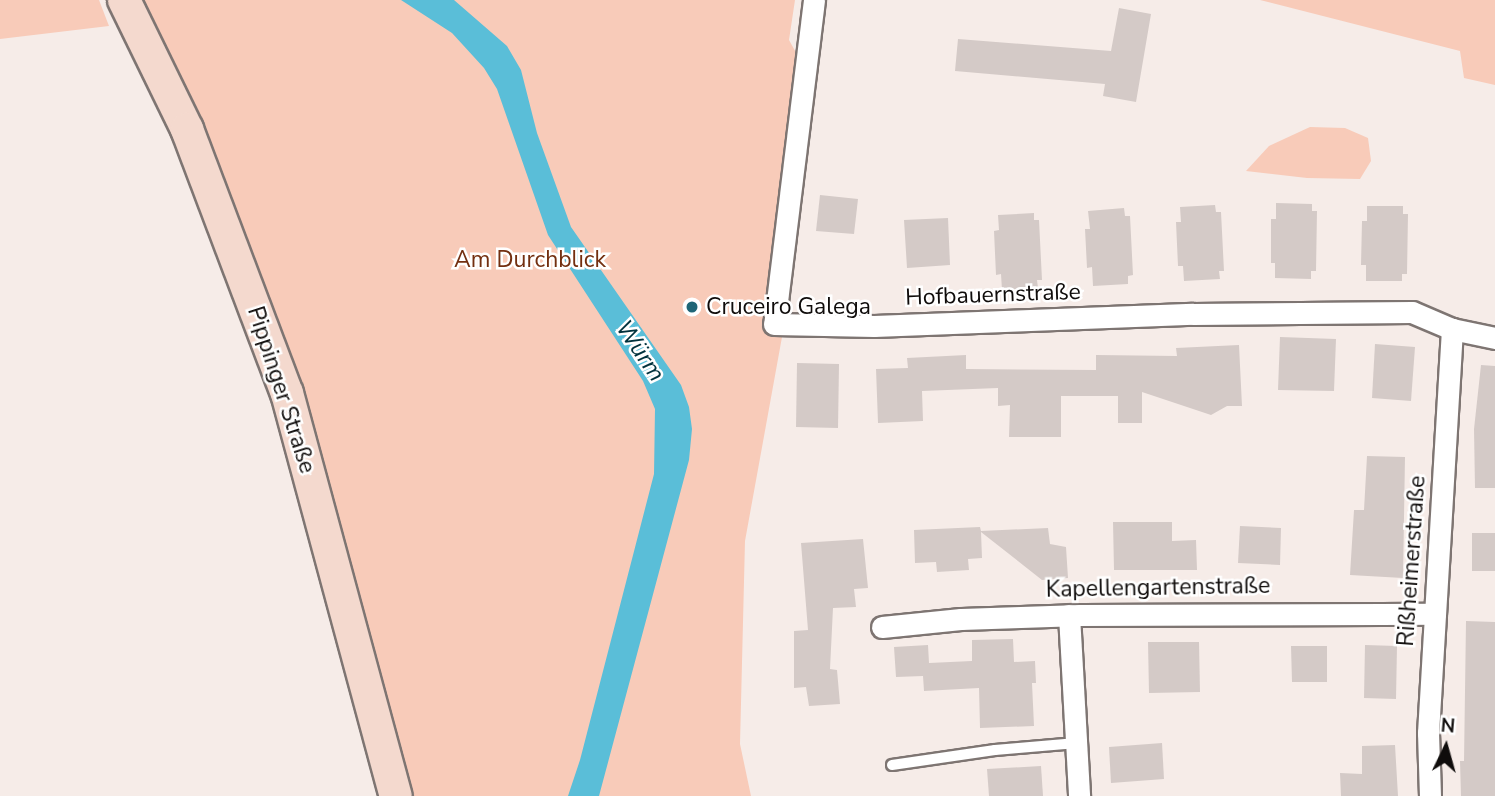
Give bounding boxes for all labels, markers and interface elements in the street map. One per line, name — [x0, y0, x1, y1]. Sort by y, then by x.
park label: Am Durchblick — [454, 246, 606, 274]
street label: Hofbauernstraße — [905, 278, 1081, 312]
place label: Cruceiro Galega — [706, 293, 871, 321]
marker: Cruceiro Galega — [684, 299, 700, 315]
street label: Pippinger Straße — [241, 303, 321, 477]
water label: Würm — [609, 315, 671, 387]
street label: Rißheimerstraße — [1392, 475, 1432, 647]
street label: Kapellengartenstraße — [1046, 572, 1270, 604]
north arrow — [1411, 712, 1481, 782]
text: N — [1440, 713, 1456, 740]

